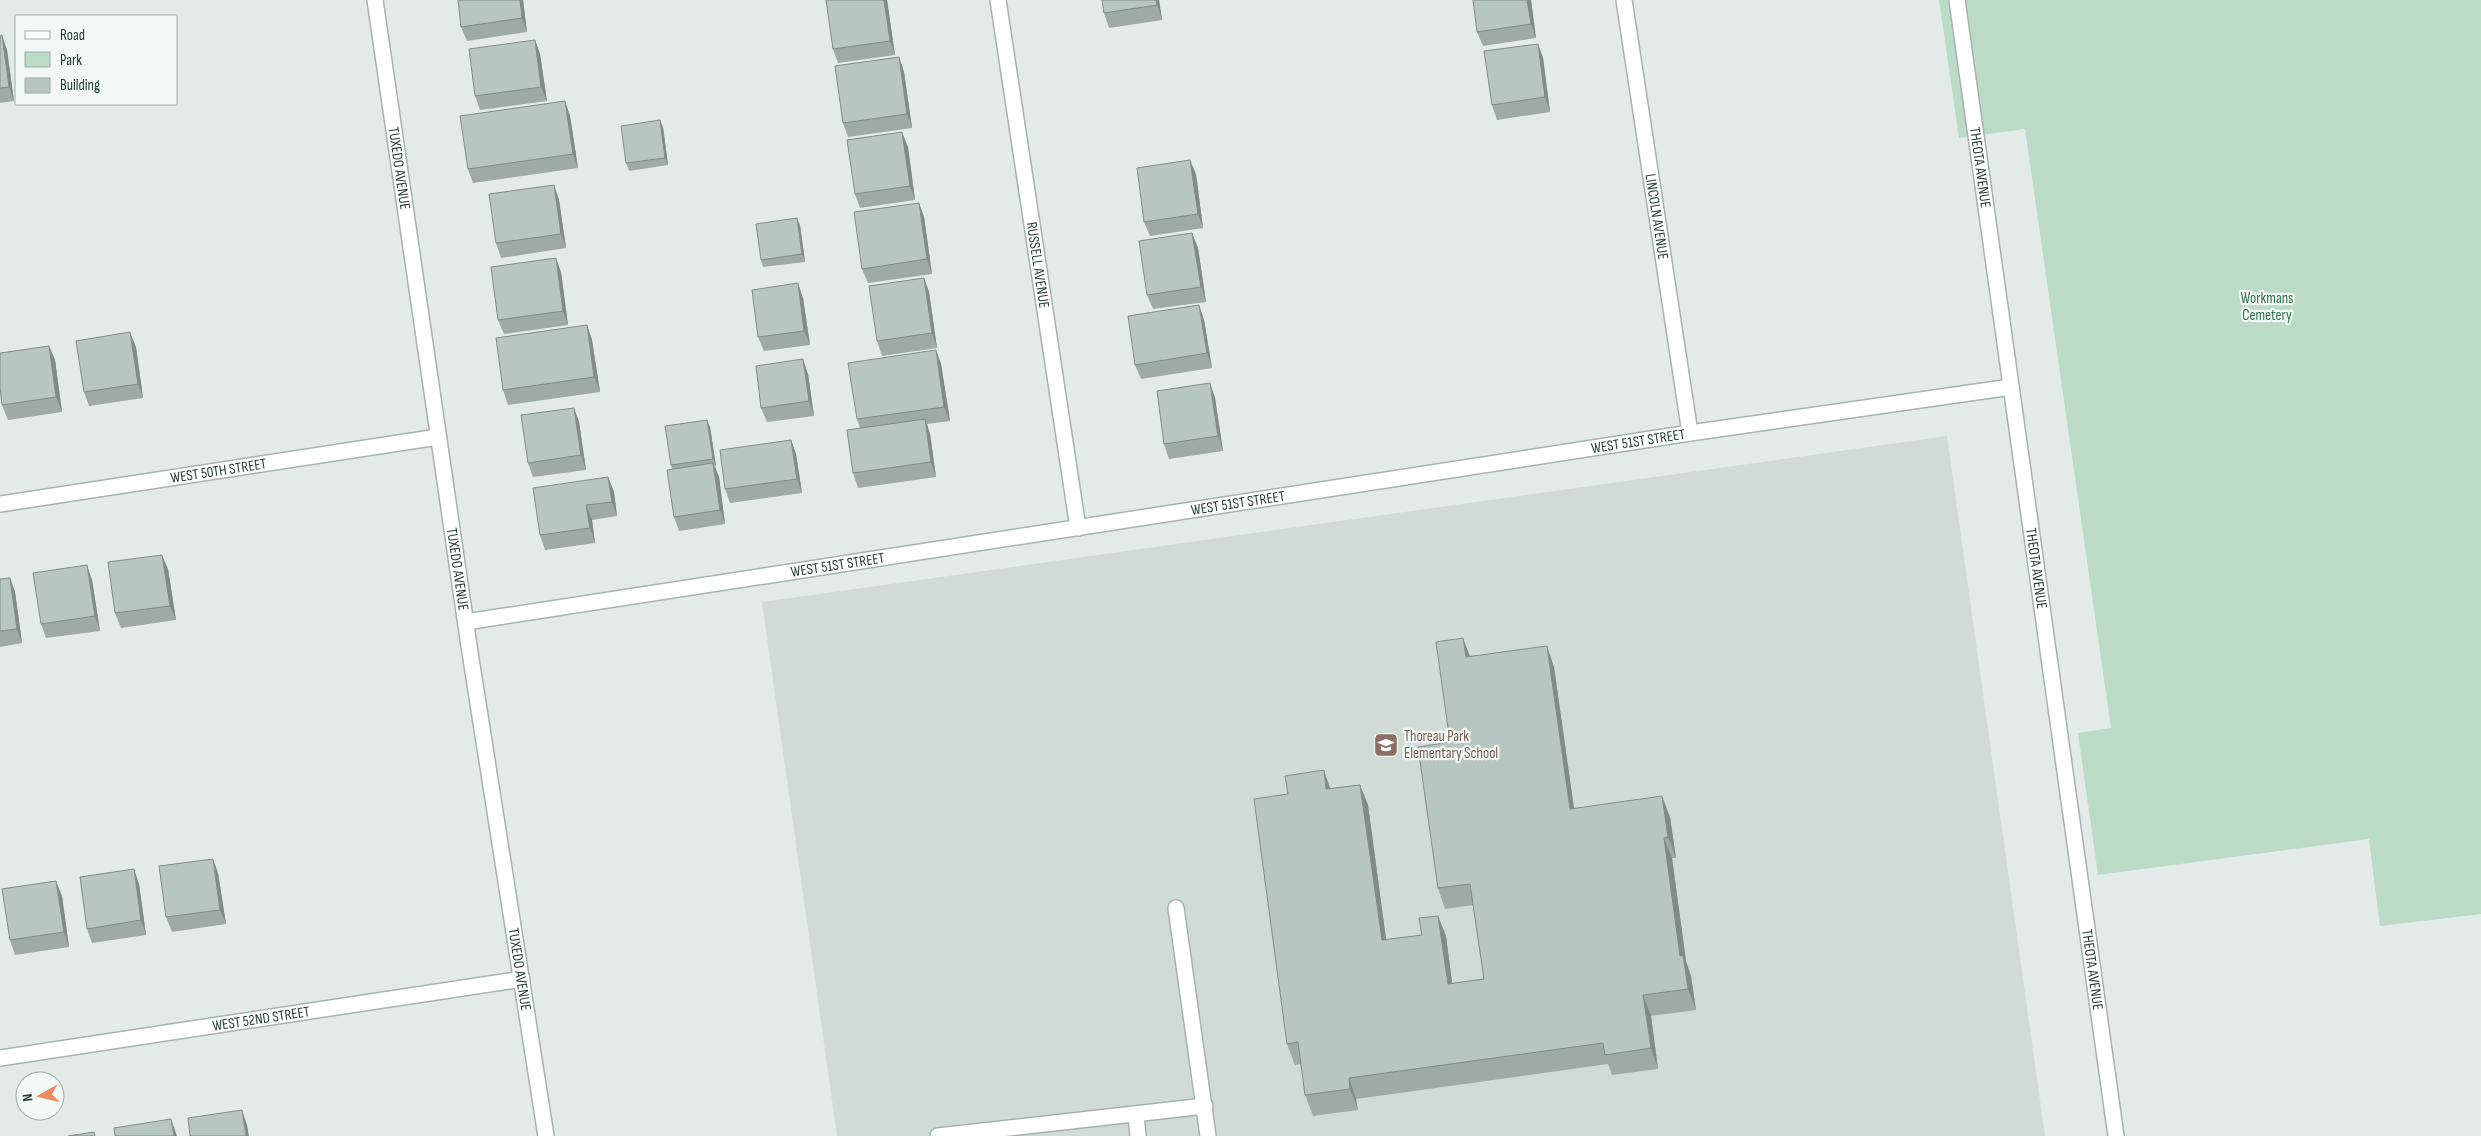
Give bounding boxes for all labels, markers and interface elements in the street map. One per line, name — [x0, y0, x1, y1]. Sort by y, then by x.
legend — [15, 15, 178, 105]
text: Road — [60, 26, 85, 45]
text: Park — [60, 51, 82, 70]
text: Building — [60, 76, 100, 95]
street label: TUXEDO AVENUE — [384, 126, 415, 211]
street label: THEOTA AVENUE — [1965, 126, 1995, 209]
street label: LINCOLN AVENUE — [1641, 172, 1673, 261]
street label: RUSSELL AVENUE — [1022, 221, 1054, 309]
park label: Workmans Cemetery — [2241, 289, 2293, 325]
street label: WEST 51ST STREET — [1590, 424, 1686, 458]
street label: WEST 50TH STREET — [169, 454, 268, 487]
street label: WEST 51ST STREET — [1190, 486, 1286, 519]
street label: TUXEDO AVENUE — [442, 526, 473, 612]
street label: THEOTA AVENUE — [2022, 527, 2052, 610]
street label: WEST 51ST STREET — [789, 548, 886, 581]
place label: Thoreau Park Elementary School — [1404, 727, 1498, 763]
school or university icon: Thoreau Park Elementary School — [1373, 732, 1399, 758]
street label: TUXEDO AVENUE — [504, 927, 536, 1012]
street label: THEOTA AVENUE — [2078, 928, 2108, 1011]
street label: WEST 52ND STREET — [211, 1002, 311, 1035]
north arrow — [15, 1071, 65, 1121]
text: N — [19, 1093, 37, 1103]

